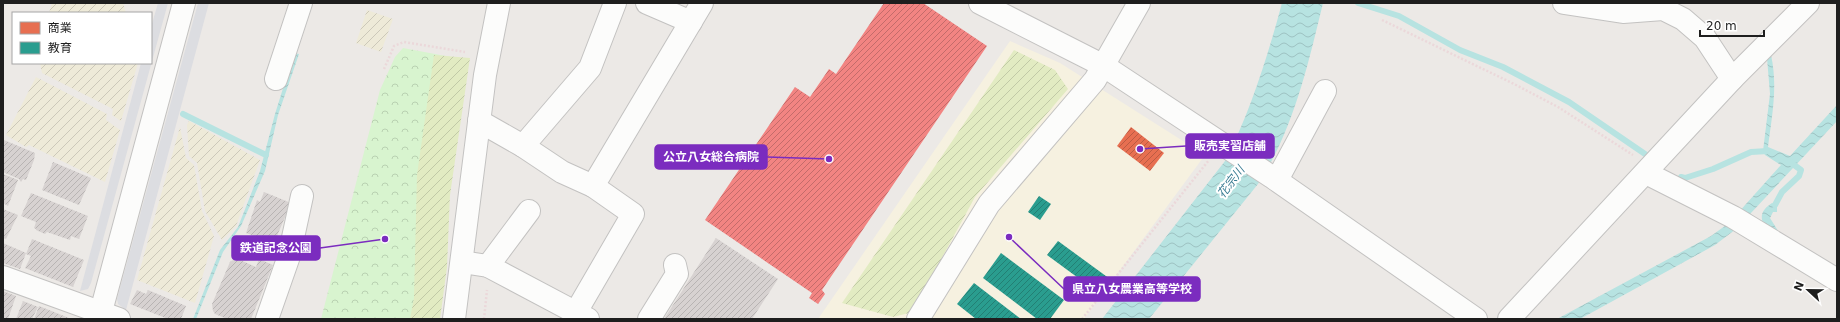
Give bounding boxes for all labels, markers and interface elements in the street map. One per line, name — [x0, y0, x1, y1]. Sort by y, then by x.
legend — [12, 12, 152, 64]
scale bar — [1700, 12, 1764, 38]
text: 20 m — [1706, 19, 1737, 33]
text: 商業 — [48, 21, 72, 35]
text: 教育 — [48, 41, 72, 55]
callout: 販売実習店舗 — [1186, 134, 1274, 158]
text: 販売実習店舗 — [1194, 139, 1266, 153]
callout: 公立八女総合病院 — [655, 145, 767, 169]
text: 公立八女総合病院 — [663, 150, 759, 164]
water label: 花宗川 — [1215, 162, 1249, 201]
callout: 鉄道記念公園 — [232, 236, 320, 260]
text: 鉄道記念公園 — [239, 241, 312, 255]
north arrow — [1788, 270, 1828, 310]
callout: 県立八女農業高等学校 — [1064, 277, 1200, 301]
text: N — [1791, 280, 1807, 293]
text: 県立八女農業高等学校 — [1072, 282, 1192, 296]

